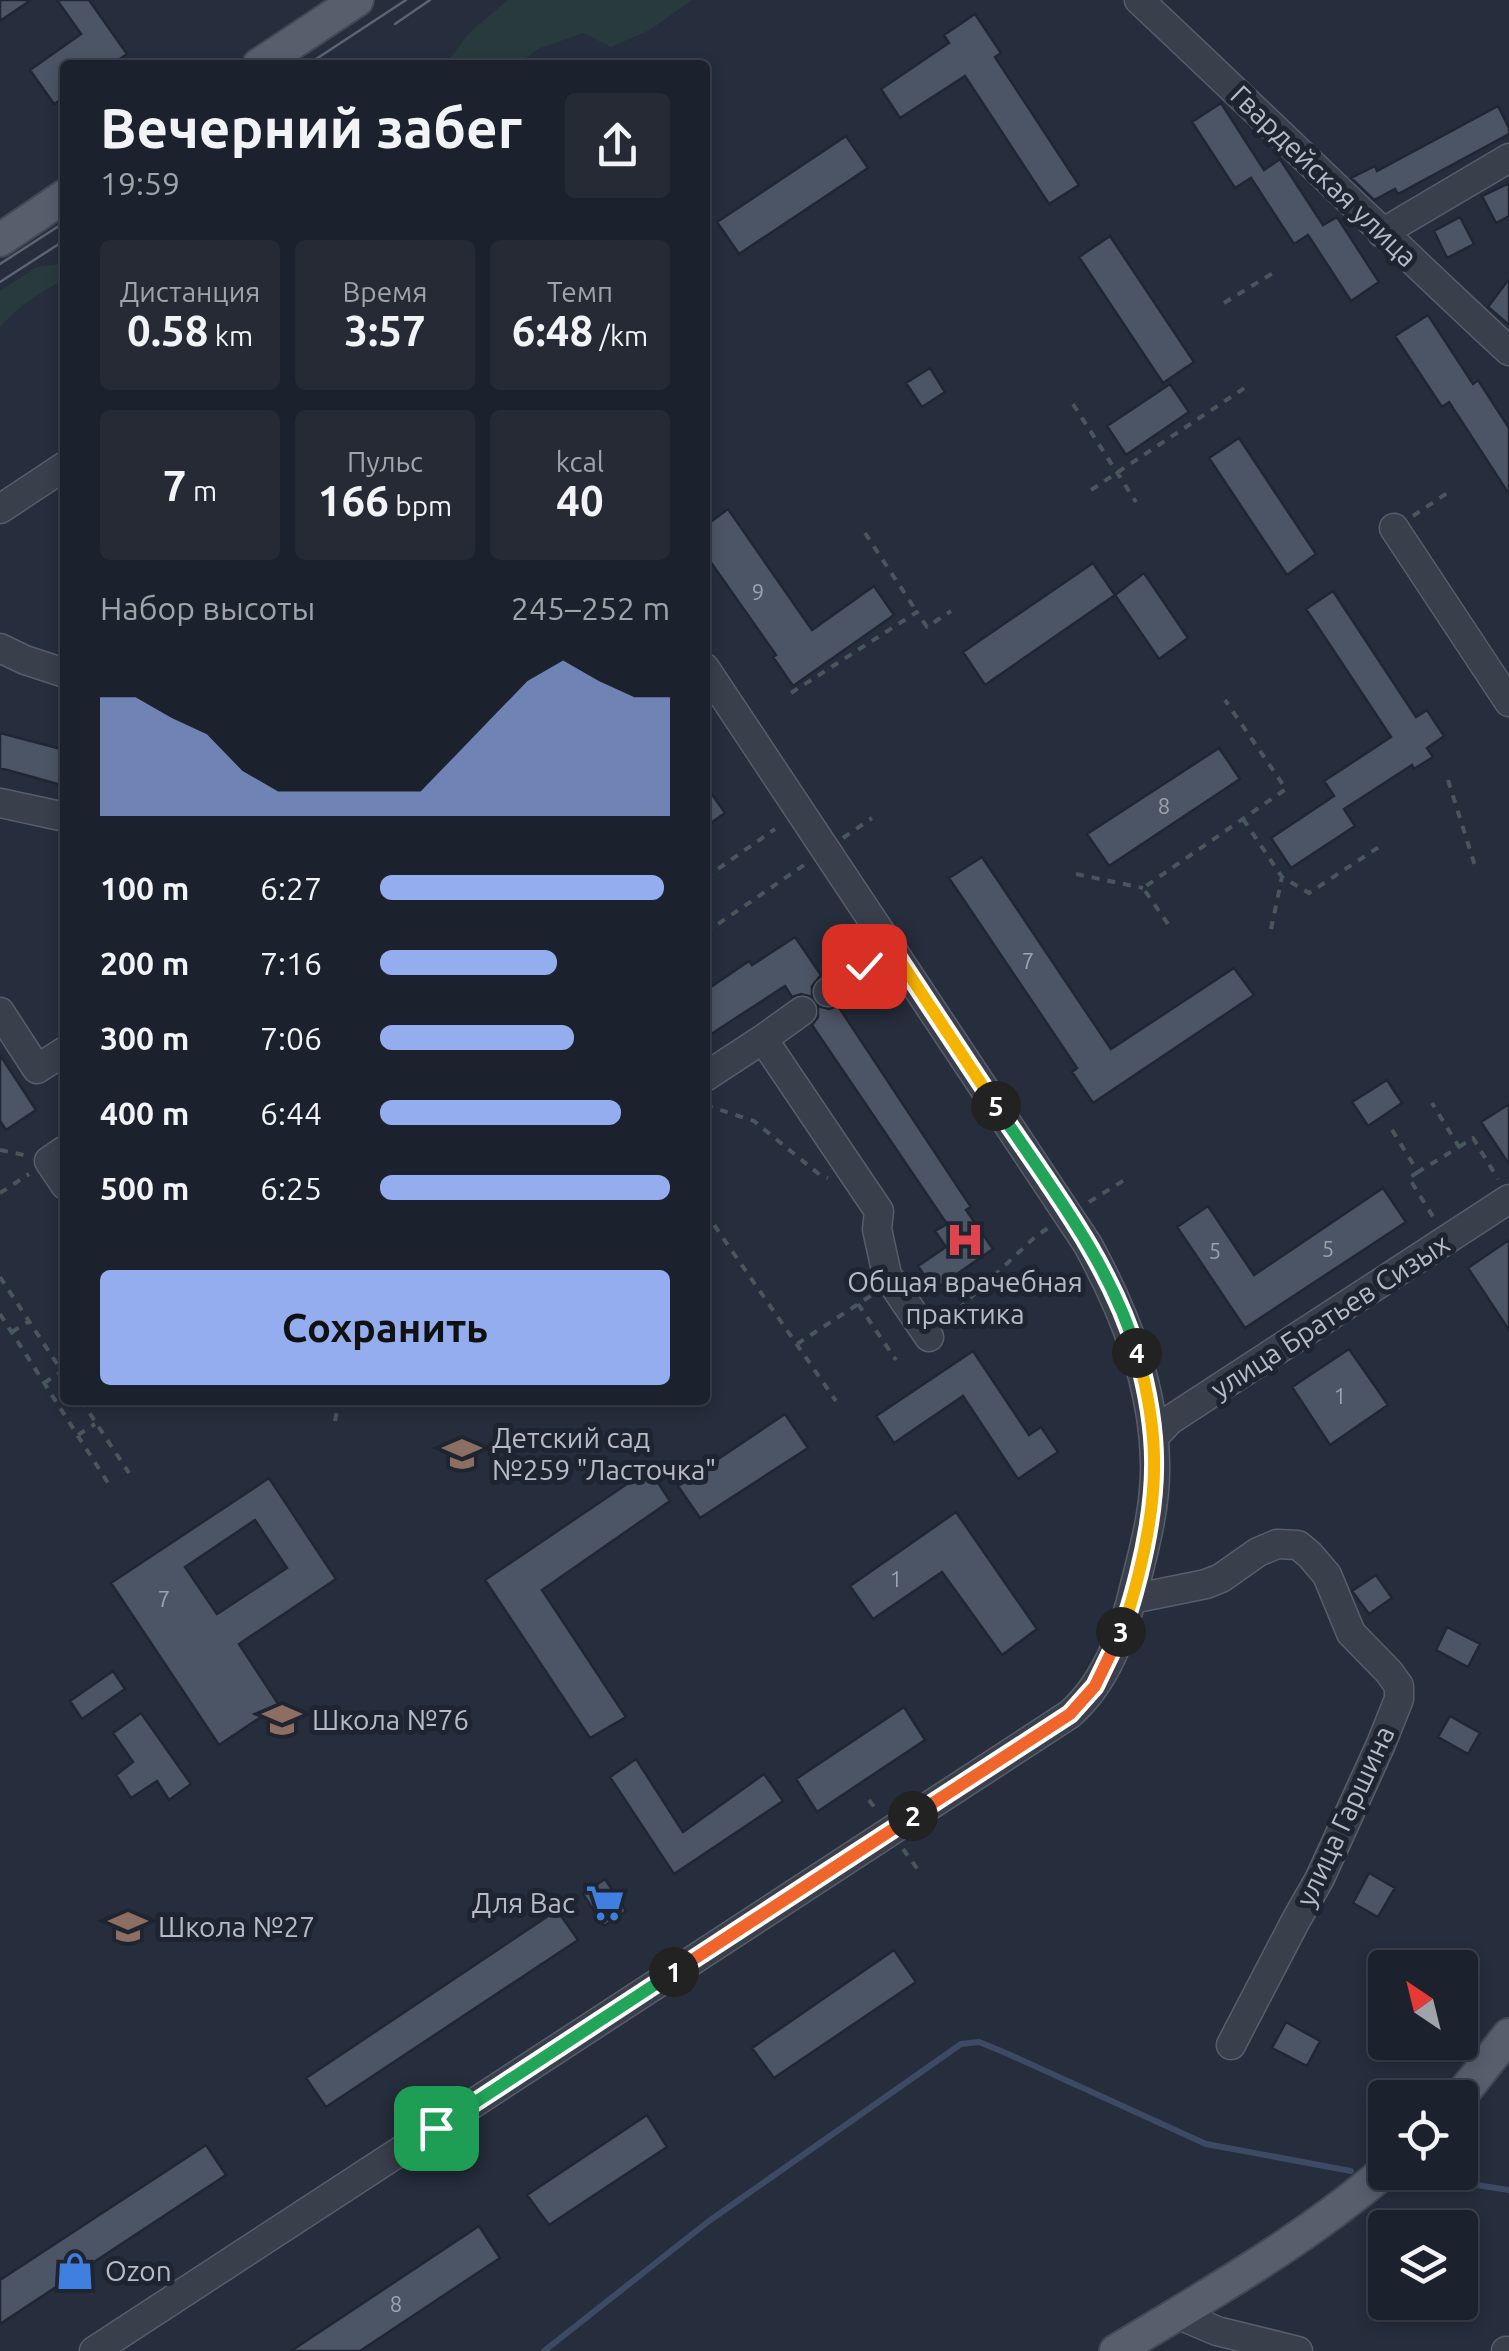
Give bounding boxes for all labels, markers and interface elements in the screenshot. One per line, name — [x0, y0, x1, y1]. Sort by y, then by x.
street label: Гвардейская улица — [1225, 79, 1424, 272]
button: share — [565, 93, 670, 198]
text: Вечерний забег — [100, 97, 522, 158]
text: 19:59 — [100, 165, 180, 201]
text: Дистанция — [120, 276, 260, 307]
text: Время — [342, 276, 428, 307]
text: Темп — [547, 276, 613, 307]
text: 0.58 — [127, 307, 208, 354]
text: 3:57 — [344, 307, 426, 354]
text: 6:48 — [512, 307, 593, 354]
text: km — [208, 320, 253, 351]
text: /km — [593, 320, 648, 351]
text: Пульс — [347, 446, 423, 477]
text: kcal — [556, 446, 604, 477]
text: 7 — [163, 462, 187, 509]
text: m — [187, 475, 217, 506]
text: 166 — [318, 477, 389, 524]
text: 40 — [556, 477, 604, 524]
text: bpm — [389, 490, 452, 521]
house number: 9 — [752, 579, 764, 604]
text: Набор высоты — [100, 590, 315, 626]
text: 245–252 m — [511, 590, 670, 626]
house number: 8 — [1158, 793, 1170, 818]
text: 100 m — [100, 870, 189, 906]
text: 6:27 — [260, 870, 322, 906]
pin — [822, 924, 907, 1009]
icon: check — [837, 939, 892, 994]
text: 200 m — [100, 945, 189, 981]
text: 7:16 — [260, 945, 322, 981]
house number: 7 — [1022, 948, 1034, 973]
text: 300 m — [100, 1020, 189, 1056]
text: 7:06 — [260, 1020, 322, 1056]
pin: 5 — [971, 1081, 1021, 1131]
text: 5 — [988, 1090, 1004, 1121]
text: 400 m — [100, 1095, 189, 1131]
text: 6:44 — [260, 1095, 322, 1131]
text: 500 m — [100, 1170, 189, 1206]
text: 6:25 — [260, 1170, 322, 1206]
hospital icon: Общая врачебная практика — [944, 1219, 986, 1261]
street label: улица Братьев Сизых — [1205, 1227, 1455, 1404]
house number: 5 — [1322, 1236, 1334, 1261]
house number: 5 — [1209, 1238, 1221, 1263]
place label: Общая врачебная практика — [847, 1266, 1083, 1329]
button: Сохранить — [100, 1270, 670, 1385]
pin: 4 — [1112, 1328, 1162, 1378]
text: 4 — [1129, 1337, 1145, 1368]
house number: 1 — [1334, 1383, 1346, 1408]
place label: Детский сад №259 "Ласточка" — [492, 1422, 716, 1485]
school or university icon: Детский сад №259 "Ласточка" — [441, 1433, 483, 1475]
house number: 1 — [890, 1566, 902, 1591]
house number: 7 — [158, 1586, 170, 1611]
pin: 3 — [1096, 1607, 1146, 1657]
text: 3 — [1113, 1616, 1129, 1647]
school or university icon: Школа №76 — [261, 1699, 303, 1741]
place label: Школа №76 — [312, 1704, 469, 1735]
street label: улица Гаршина — [1289, 1721, 1400, 1911]
pin: 2 — [888, 1791, 938, 1841]
text: 2 — [905, 1800, 921, 1831]
supermarket icon: Для Вас — [584, 1882, 626, 1924]
place label: Для Вас — [472, 1887, 575, 1918]
school or university icon: Школа №27 — [107, 1906, 149, 1948]
place label: Школа №27 — [158, 1911, 315, 1942]
pin: 1 — [649, 1947, 699, 1997]
north arrow — [1368, 1950, 1478, 2060]
map controls — [1368, 1950, 1478, 2320]
text: 1 — [666, 1956, 682, 1987]
button: locate — [1368, 2080, 1478, 2190]
pin — [394, 2086, 479, 2171]
icon: arrive — [409, 2101, 464, 2156]
button: layers — [1368, 2210, 1478, 2320]
shop icon: Ozon — [54, 2250, 96, 2292]
place label: Ozon — [105, 2255, 172, 2286]
house number: 8 — [390, 2291, 402, 2316]

